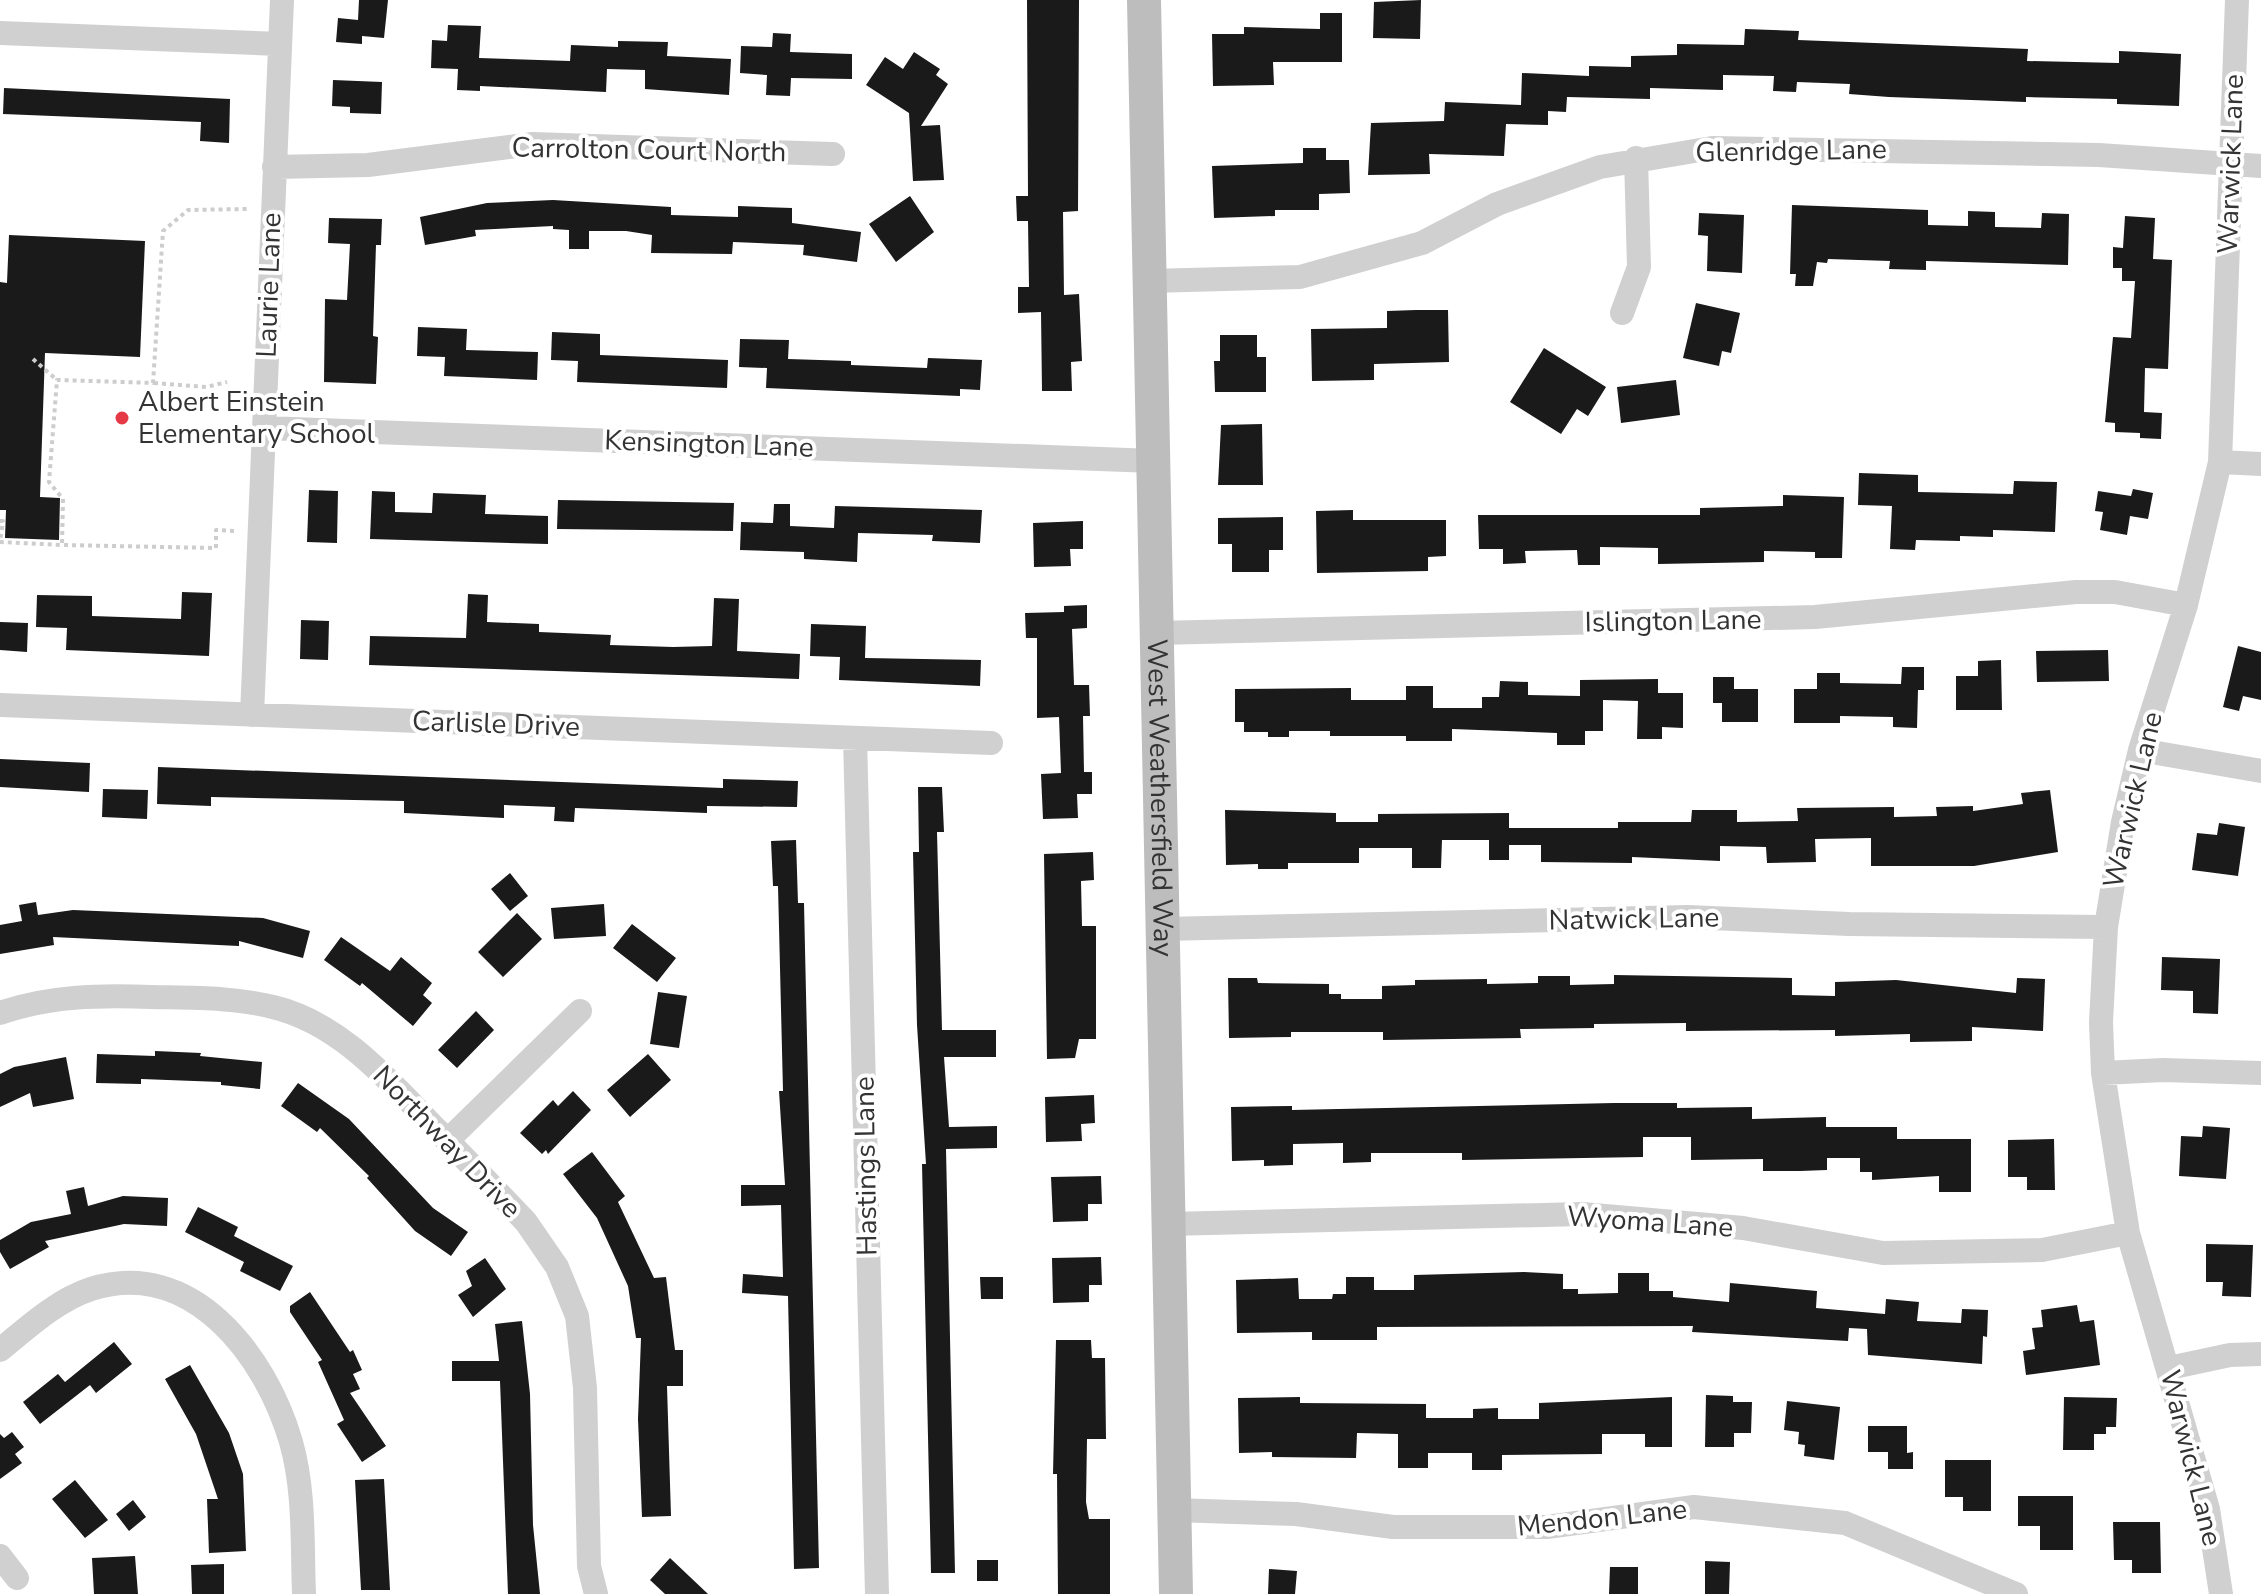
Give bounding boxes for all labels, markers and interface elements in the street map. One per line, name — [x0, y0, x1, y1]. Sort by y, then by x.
street label: Warwick Lane — [2209, 73, 2253, 255]
street label: Carrolton Court North — [511, 129, 787, 171]
street label: Glenridge Lane — [1695, 130, 1887, 172]
street label: Laurie Lane — [247, 212, 291, 358]
place label: Albert Einstein Elementary School — [138, 383, 375, 453]
marker: Albert Einstein Elementary School — [113, 409, 131, 427]
street label: Kensington Lane — [604, 421, 814, 467]
street label: Islington Lane — [1584, 600, 1762, 642]
street label: West Weathersfield Way — [1138, 639, 1182, 958]
street label: Carlisle Drive — [411, 702, 581, 746]
street label: Warwick Lane — [2094, 708, 2172, 892]
street label: Natwick Lane — [1548, 899, 1720, 939]
street label: Northway Drive — [364, 1057, 530, 1227]
street label: Hastings Lane — [845, 1076, 887, 1256]
street label: Wyoma Lane — [1566, 1197, 1734, 1247]
street label: Warwick Lane — [2151, 1366, 2231, 1550]
street label: Mendon Lane — [1515, 1490, 1689, 1546]

